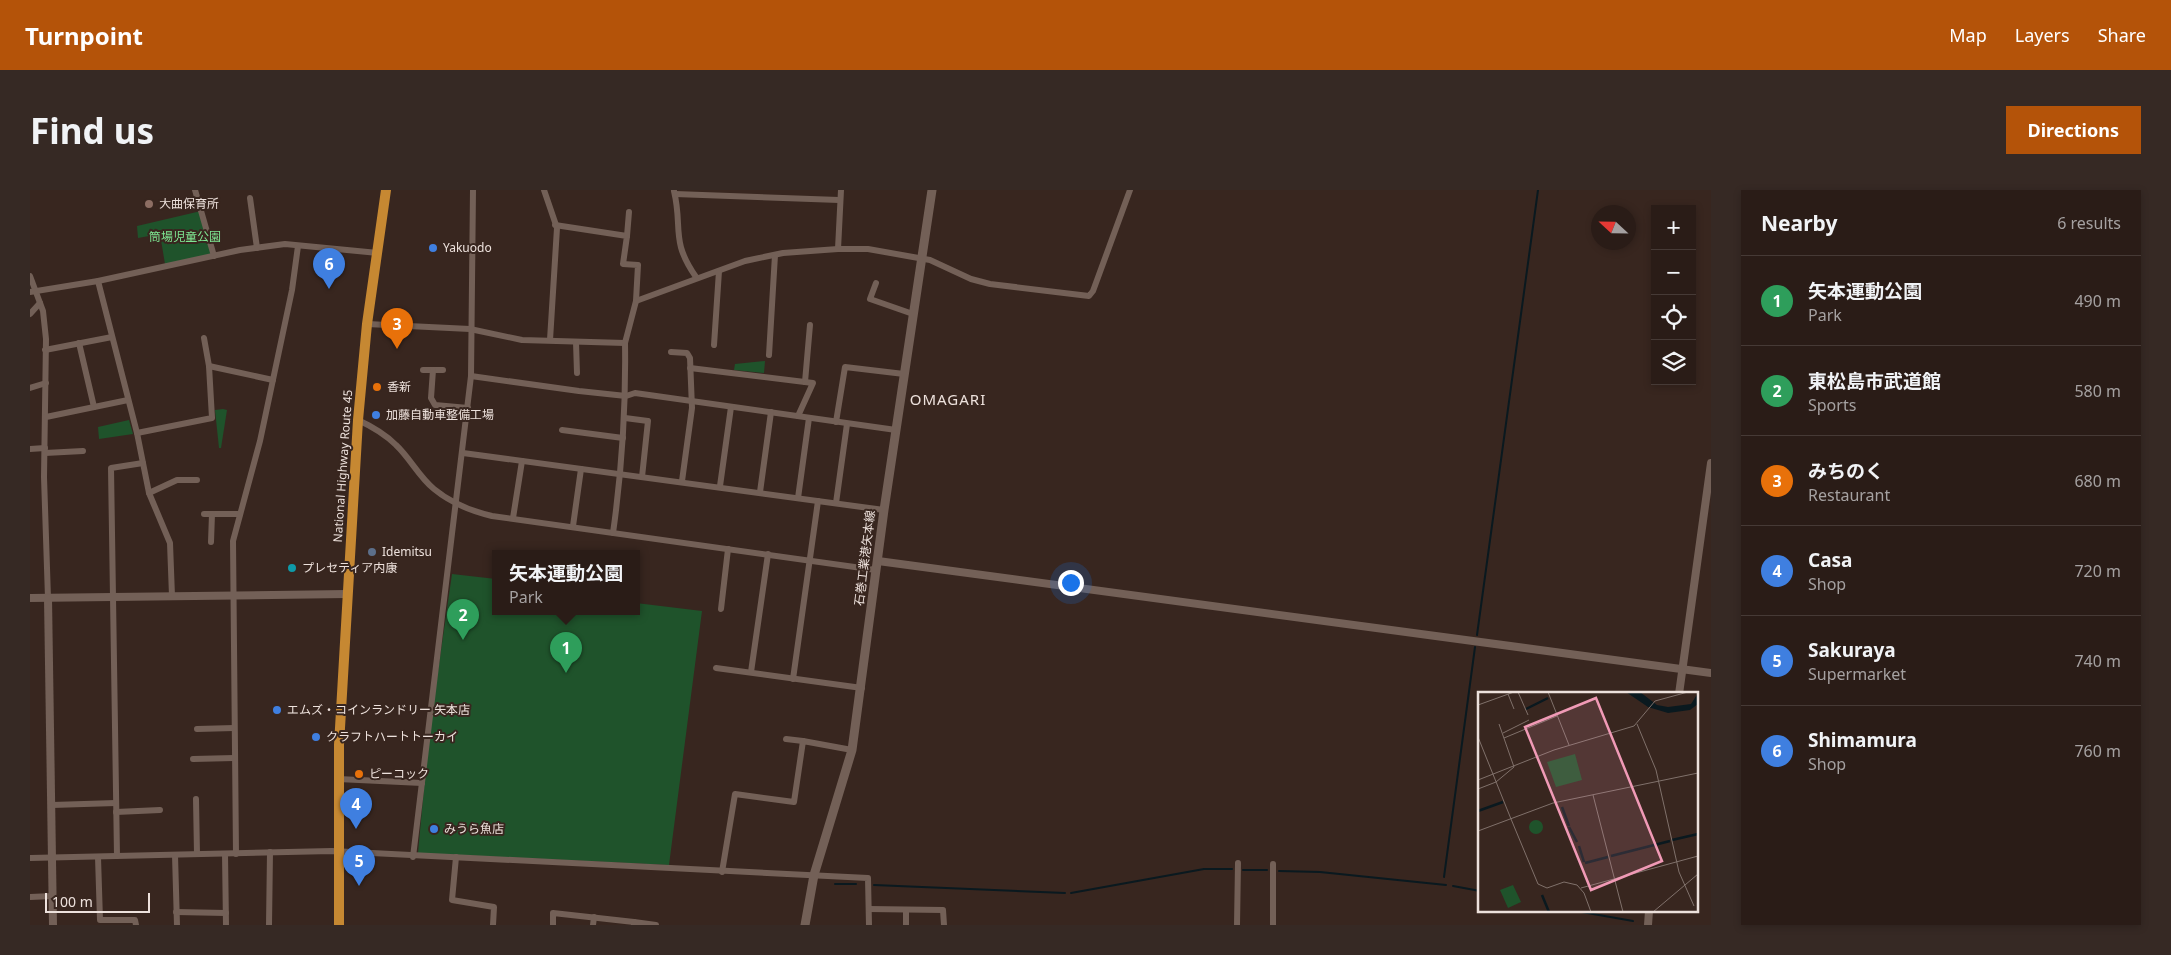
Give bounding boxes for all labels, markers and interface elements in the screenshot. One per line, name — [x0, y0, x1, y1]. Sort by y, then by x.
text: Turnpoint — [25, 19, 143, 52]
text: Map — [1949, 23, 1987, 47]
text: Layers — [2015, 23, 2070, 47]
text: Share — [2098, 23, 2146, 47]
button: Directions — [2006, 106, 2141, 154]
text: Find us — [30, 107, 154, 154]
place label: 大曲保育所 — [159, 195, 219, 212]
marker: 大曲保育所 — [143, 198, 155, 210]
north arrow — [1591, 205, 1636, 250]
map controls — [1651, 205, 1696, 385]
button: + — [1651, 205, 1696, 250]
text: Nearby — [1761, 209, 1837, 237]
text: 6 results — [2057, 212, 2121, 234]
park label: 筒場児童公園 — [149, 228, 221, 245]
place label: Yakuodo — [443, 239, 492, 256]
marker: Yakuodo — [427, 242, 439, 254]
pin: 6 — [313, 248, 345, 289]
button: − — [1651, 250, 1696, 295]
text: 矢本運動公園 — [1808, 278, 1922, 304]
text: 1 — [1772, 290, 1782, 312]
text: 490 m — [2074, 290, 2121, 312]
button: locate — [1651, 295, 1696, 340]
text: Park — [1808, 304, 1842, 326]
pin: 3 — [381, 308, 413, 349]
button: layers — [1651, 340, 1696, 385]
text: 東松島市武道館 — [1808, 368, 1941, 394]
place label: 香新 — [387, 378, 411, 395]
text: 2 — [1772, 380, 1782, 402]
text: 580 m — [2074, 380, 2121, 402]
marker: 香新 — [371, 381, 383, 393]
street label: National Highway Route 45 — [329, 389, 356, 543]
district label: OMAGARI — [910, 389, 986, 409]
text: Sports — [1808, 394, 1856, 416]
place label: 加藤自動車整備工場 — [386, 406, 494, 423]
marker: 加藤自動車整備工場 — [370, 409, 382, 421]
text: みちのく — [1808, 458, 1884, 484]
text: 3 — [1772, 470, 1782, 492]
text: 680 m — [2074, 470, 2121, 492]
text: Restaurant — [1808, 484, 1890, 506]
street label: 石巻工業港矢本線 — [850, 509, 879, 607]
place label: Idemitsu — [382, 543, 432, 560]
marker: Idemitsu — [366, 546, 378, 558]
text: Casa — [1808, 547, 1853, 573]
popup — [492, 550, 640, 615]
place label: プレセティア内康 — [302, 559, 397, 576]
text: 矢本運動公園 — [509, 560, 623, 586]
text: 4 — [1772, 560, 1782, 582]
text: 720 m — [2074, 560, 2121, 582]
marker: プレセティア内康 — [286, 562, 298, 574]
your location — [1058, 570, 1084, 596]
text: Shop — [1808, 573, 1846, 595]
text: Park — [509, 586, 543, 608]
pin: 2 — [447, 599, 479, 640]
pin: 1 — [550, 632, 582, 673]
text: Sakuraya — [1808, 637, 1896, 663]
text: 5 — [1772, 650, 1782, 672]
text: 740 m — [2074, 650, 2121, 672]
text: Supermarket — [1808, 663, 1906, 685]
inset map — [1478, 692, 1698, 912]
place label: エムズ・コインランドリー 矢本店 — [287, 701, 470, 718]
marker: エムズ・コインランドリー 矢本店 — [271, 704, 283, 716]
text: Shimamura — [1808, 727, 1917, 753]
place label: クラフトハートトーカイ — [326, 728, 458, 745]
marker: クラフトハートトーカイ — [310, 731, 322, 743]
text: 6 — [1772, 740, 1782, 762]
text: 760 m — [2074, 740, 2121, 762]
text: Shop — [1808, 753, 1846, 775]
place label: ピーコック — [369, 765, 429, 782]
marker: ピーコック — [353, 768, 365, 780]
pin: 4 — [340, 788, 372, 829]
place label: みうら魚店 — [444, 820, 504, 837]
marker: みうら魚店 — [428, 823, 440, 835]
pin: 5 — [343, 845, 375, 886]
scale bar — [45, 890, 150, 913]
text: 100 m — [52, 892, 93, 911]

